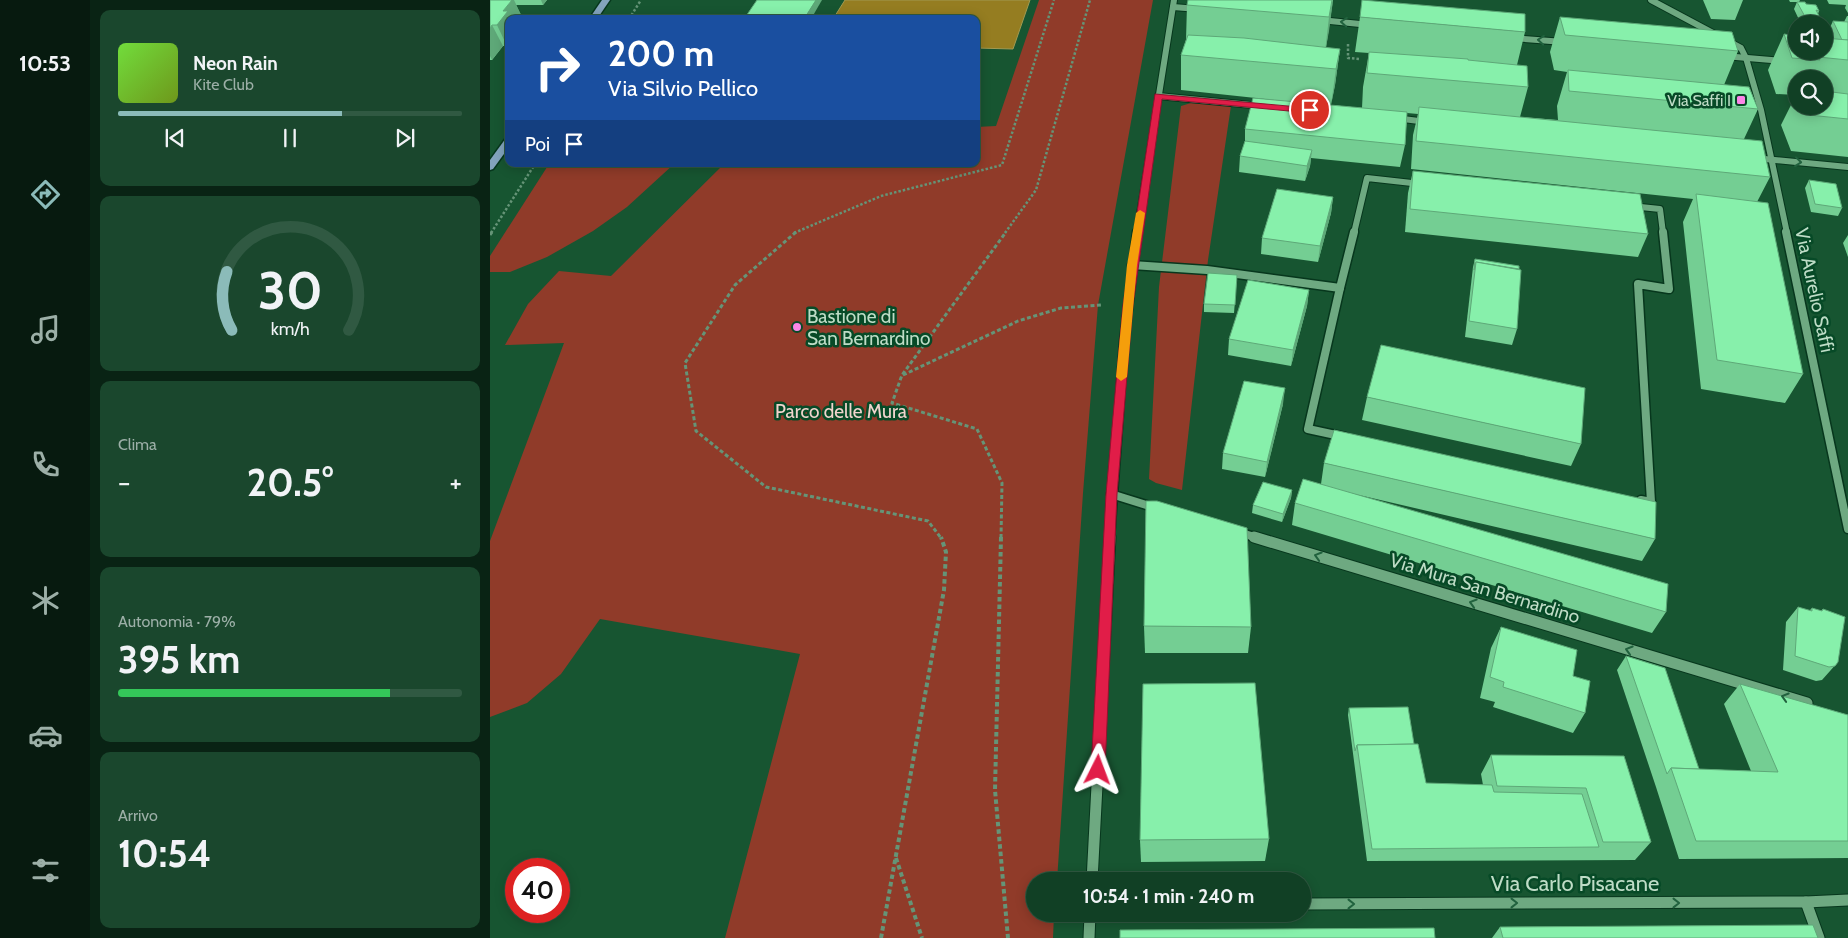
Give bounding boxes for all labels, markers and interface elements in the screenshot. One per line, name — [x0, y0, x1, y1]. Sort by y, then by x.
map controls — [1788, 15, 1833, 115]
button: sound — [1788, 15, 1833, 60]
one-way arrow — [1340, 17, 1348, 28]
text: 200 m — [608, 32, 714, 75]
icon: right — [525, 35, 590, 100]
one-way arrow — [1537, 35, 1545, 46]
text: 10:53 — [19, 50, 71, 77]
text: Neon Rain — [193, 52, 278, 75]
button: search — [1788, 70, 1833, 115]
text: Kite Club — [193, 75, 254, 94]
text: Via Silvio Pellico — [608, 75, 758, 102]
pin — [1289, 89, 1331, 131]
place label: Via Saffi I — [1667, 91, 1731, 110]
marker: Via Saffi I — [1735, 94, 1747, 106]
icon: arrive — [1296, 96, 1324, 124]
icon: previous — [161, 124, 189, 152]
icon: pause — [276, 124, 304, 152]
icon: next — [391, 124, 419, 152]
icon: arrive — [560, 130, 588, 158]
text: Poi — [525, 133, 550, 156]
one-way arrow — [1795, 157, 1803, 168]
icon: directions — [28, 177, 63, 212]
street label: Via Aurelio Saffi — [1790, 226, 1839, 354]
text: 30 — [258, 259, 322, 322]
place label: Bastione di San Bernardino — [807, 305, 930, 350]
icon: music — [28, 312, 63, 347]
text: km/h — [270, 318, 310, 339]
marker: Bastione di San Bernardino — [791, 321, 803, 333]
park label: Parco delle Mura — [775, 400, 907, 423]
text: Clima — [118, 435, 157, 454]
icon: phone — [28, 447, 63, 482]
text: 20.5° — [247, 459, 333, 506]
text: − — [118, 465, 130, 499]
text: + — [450, 465, 462, 499]
street label: Via Mura San Bernardino — [1387, 549, 1583, 628]
one-way arrow — [1314, 552, 1322, 562]
icon: climate — [28, 583, 63, 618]
one-way arrow — [1470, 599, 1478, 609]
text: Autonomia · 79% — [118, 612, 236, 631]
text: 395 km — [118, 636, 240, 683]
one-way arrow — [1625, 645, 1634, 655]
one-way arrow — [1781, 692, 1789, 702]
icon: car — [28, 718, 63, 753]
position arrow — [1071, 743, 1123, 795]
text: Arrivo — [118, 806, 158, 825]
text: 10:54 — [118, 830, 211, 877]
icon: filters — [28, 853, 63, 888]
speed limit sign: 40 — [505, 858, 570, 923]
street label: Via Carlo Pisacane — [1491, 870, 1659, 897]
text: 10:54 · 1 min · 240 m — [1083, 885, 1254, 908]
one-way arrow — [1510, 898, 1518, 908]
one-way arrow — [1672, 898, 1680, 908]
one-way arrow — [1348, 899, 1355, 909]

